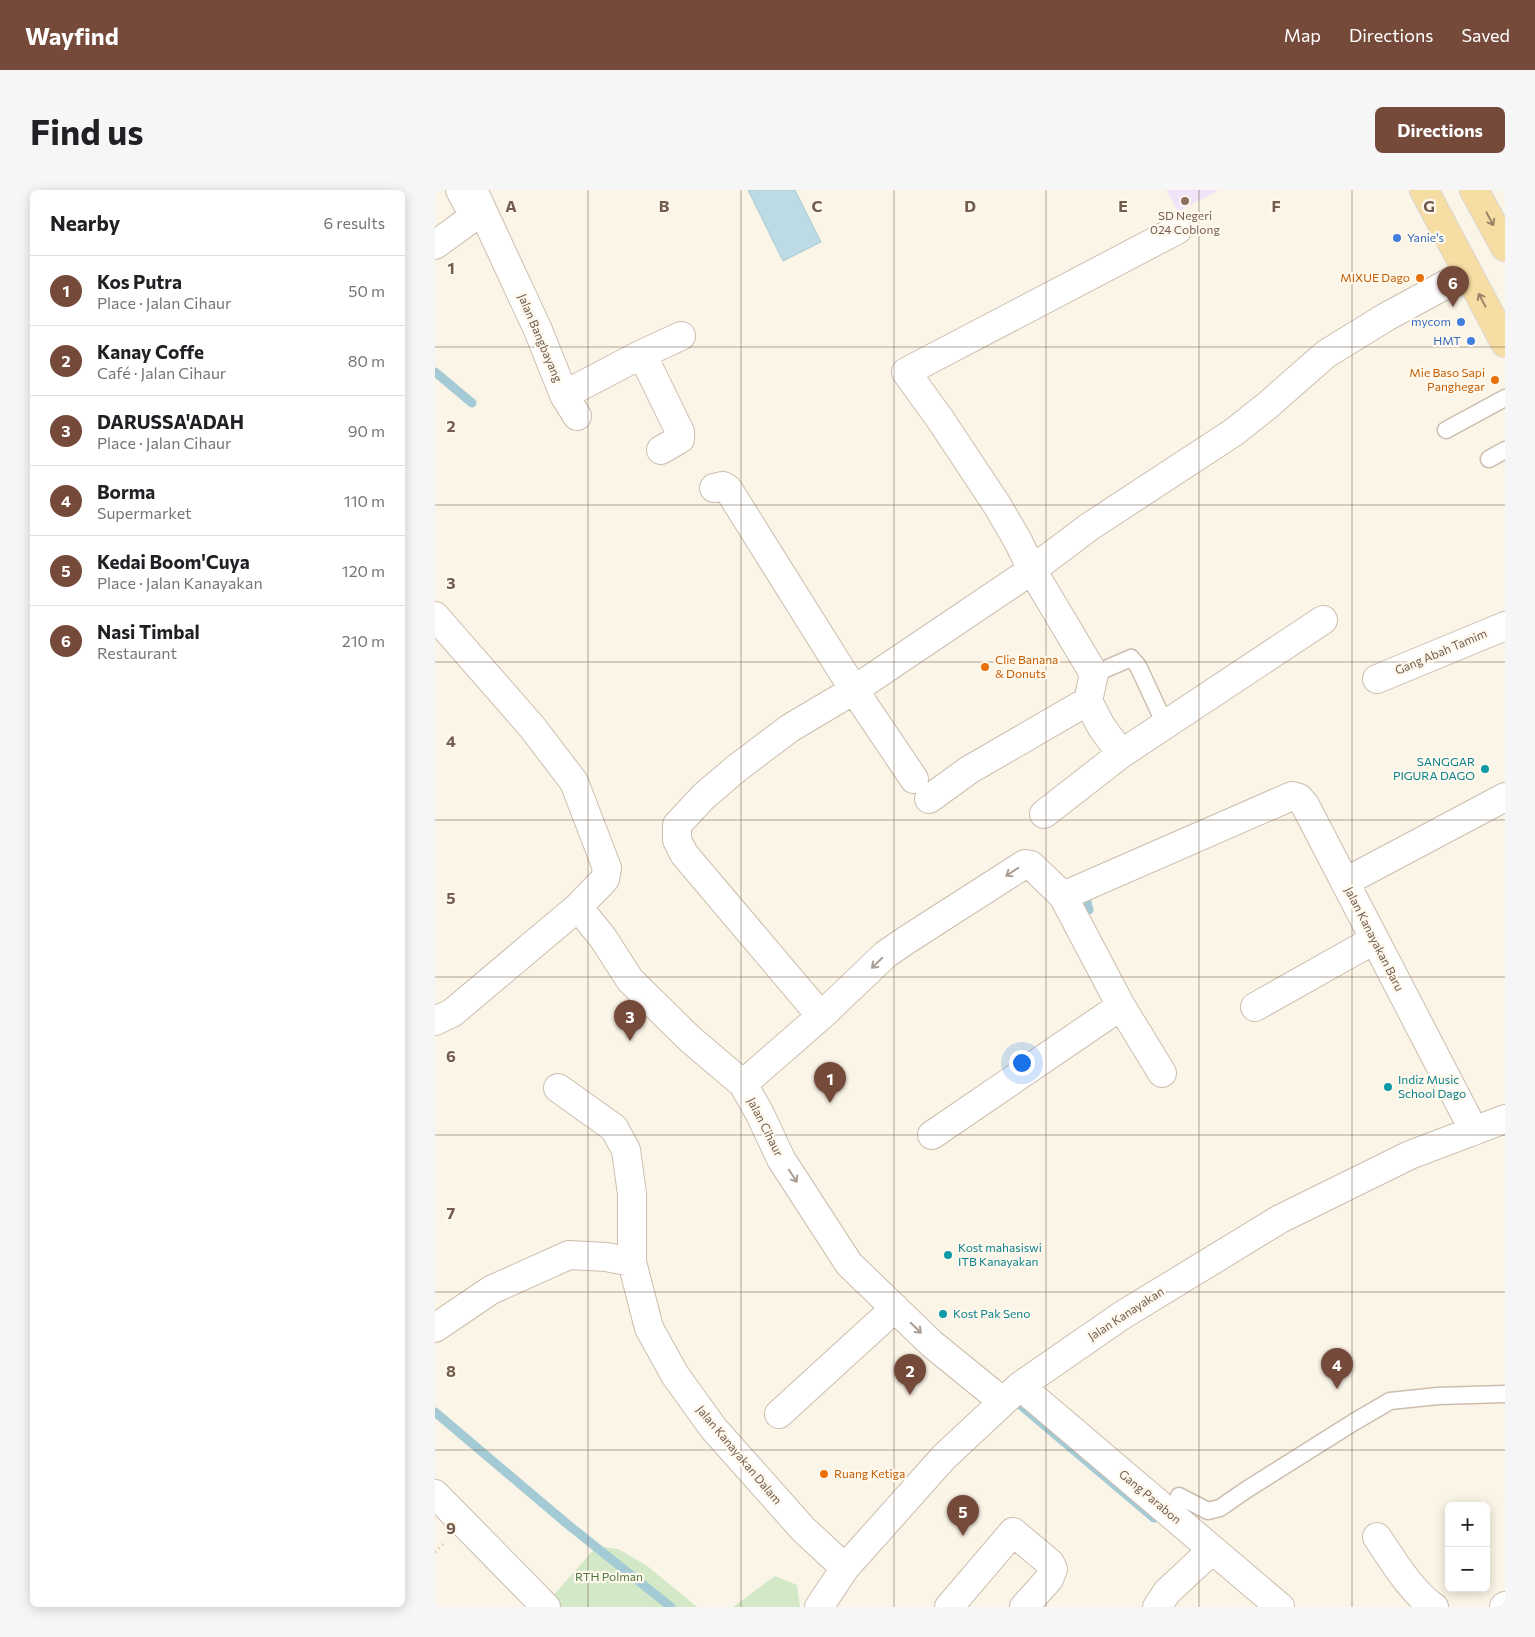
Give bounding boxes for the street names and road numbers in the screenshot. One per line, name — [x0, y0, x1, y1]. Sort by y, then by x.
street label: Jalan Bangbayang — [515, 291, 566, 385]
street label: Gang Abah Tamim — [1393, 625, 1489, 677]
street label: Jalan Kanayakan Baru — [1342, 884, 1407, 994]
street label: Jalan Cihaur — [744, 1095, 787, 1159]
street label: Jalan Kanayakan — [1085, 1283, 1167, 1344]
street label: Jalan Kanayakan Dalam — [694, 1402, 785, 1507]
street label: Gang Parabon — [1117, 1466, 1185, 1526]

